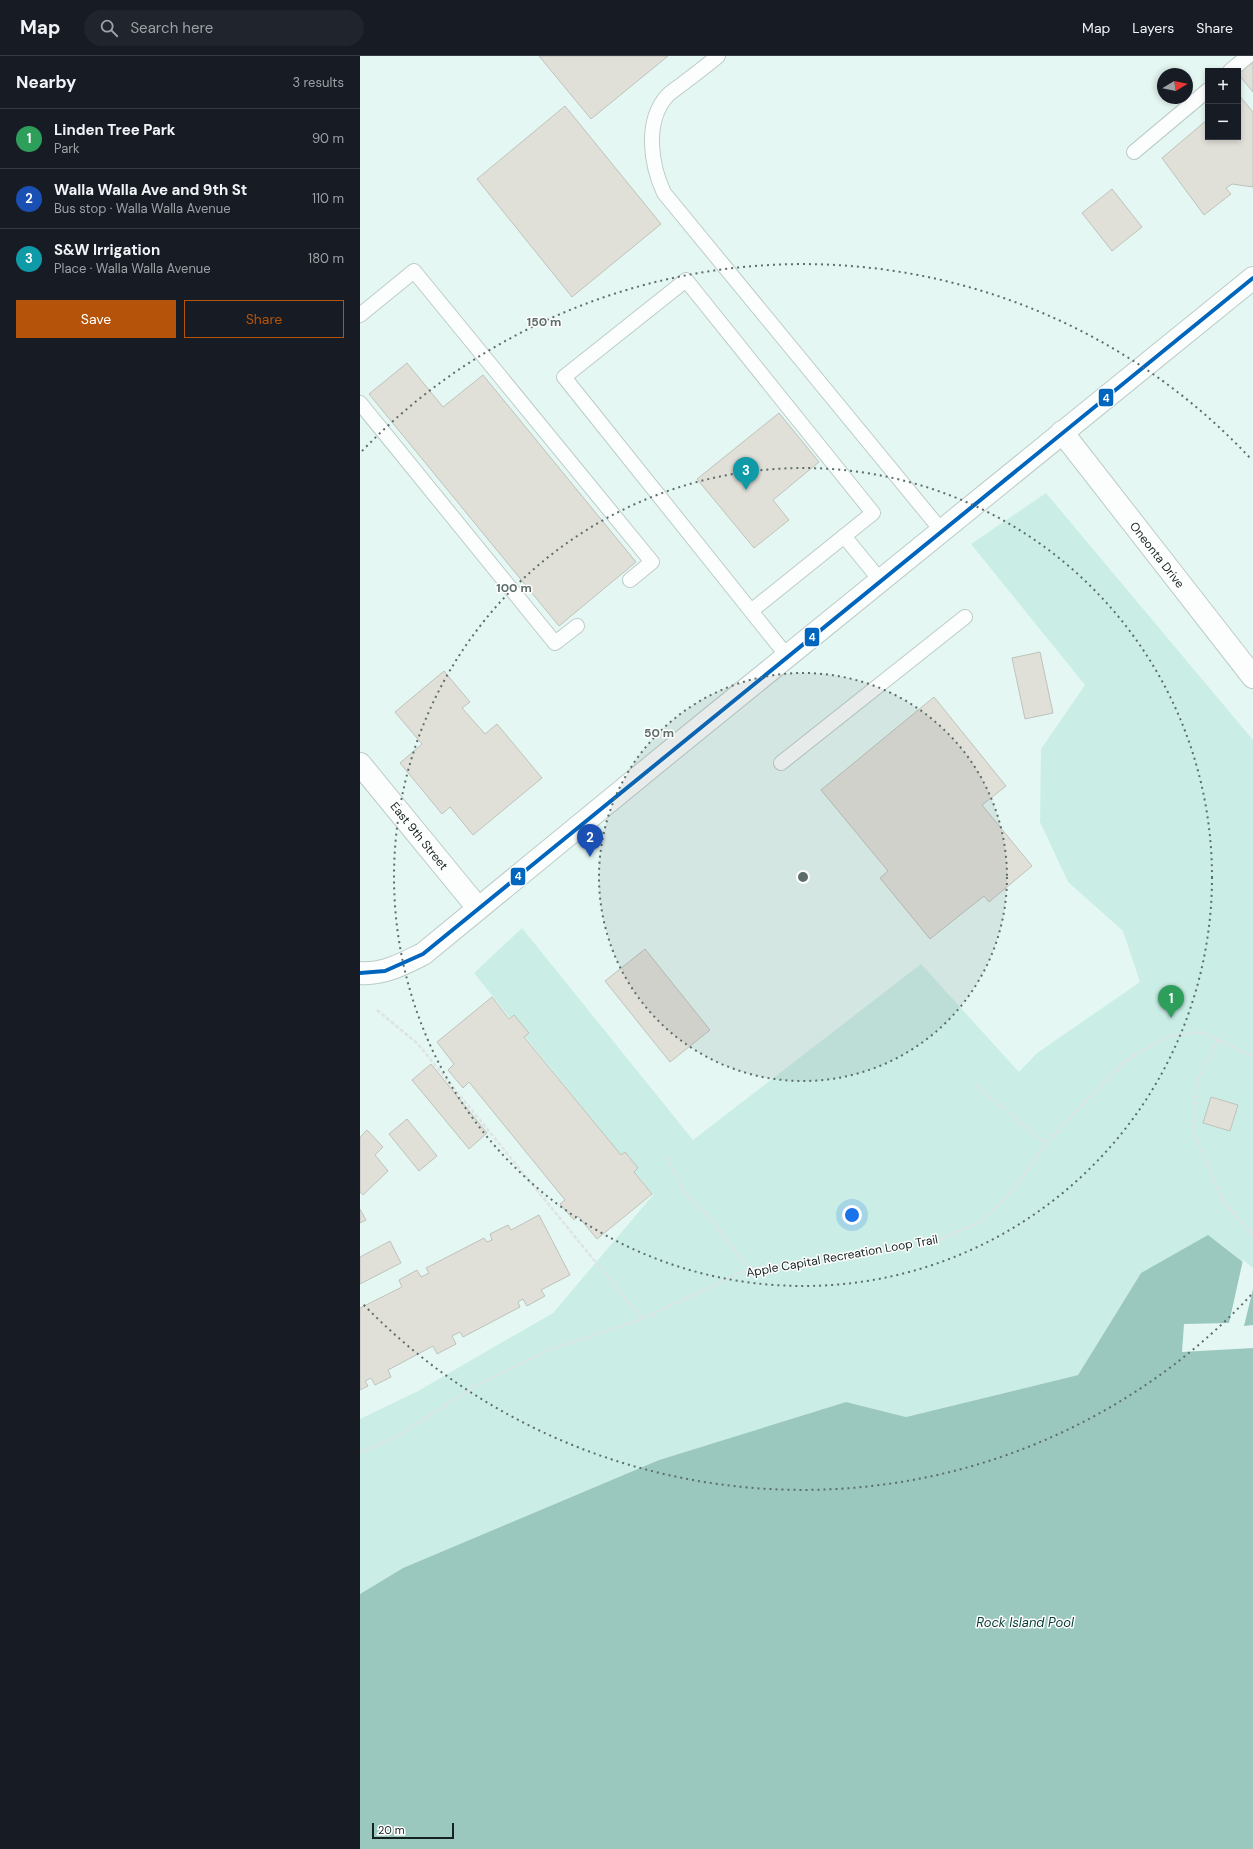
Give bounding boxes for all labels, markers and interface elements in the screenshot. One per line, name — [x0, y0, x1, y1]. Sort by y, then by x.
search box — [84, 10, 364, 46]
text: Map — [20, 15, 60, 40]
icon: search — [98, 17, 120, 39]
text: Search here — [130, 18, 213, 38]
text: Map — [1082, 19, 1110, 37]
text: Layers — [1132, 19, 1174, 37]
text: Share — [1196, 19, 1233, 37]
north arrow — [1157, 68, 1193, 104]
map controls — [1205, 68, 1241, 140]
button: + — [1205, 68, 1241, 104]
text: Nearby — [16, 71, 76, 93]
text: 3 results — [292, 74, 344, 91]
button: − — [1205, 104, 1241, 140]
text: Linden Tree Park — [54, 120, 176, 140]
text: 1 — [27, 130, 31, 147]
text: 90 m — [312, 130, 344, 147]
text: Park — [54, 140, 80, 157]
text: Walla Walla Ave and 9th St — [54, 180, 247, 200]
text: 2 — [25, 190, 33, 207]
text: 110 m — [312, 190, 344, 207]
text: Bus stop · Walla Walla Avenue — [54, 200, 231, 217]
text: S&W Irrigation — [54, 240, 160, 260]
text: 3 — [25, 250, 33, 267]
text: 180 m — [308, 250, 344, 267]
text: Place · Walla Walla Avenue — [54, 260, 211, 277]
button: Save — [16, 300, 176, 338]
button: Share — [184, 300, 344, 338]
text: 150 m — [527, 314, 561, 330]
line badge: 4 — [1098, 388, 1114, 407]
text: 4 — [1102, 391, 1110, 405]
pin: 3 — [733, 457, 759, 490]
street label: Oneonta Drive — [1126, 519, 1188, 592]
text: 100 m — [496, 580, 532, 596]
line badge: 4 — [804, 627, 820, 647]
text: 4 — [808, 630, 816, 644]
text: 50 m — [644, 725, 674, 741]
street label: East 9th Street — [387, 799, 452, 874]
pin: 2 — [577, 824, 603, 857]
line badge: 4 — [510, 867, 526, 886]
text: 4 — [514, 869, 522, 883]
centre of rings — [796, 870, 810, 884]
pin: 1 — [1158, 985, 1184, 1018]
your location — [842, 1205, 862, 1225]
street label: Apple Capital Recreation Loop Trail — [745, 1231, 939, 1281]
water label: Rock Island Pool — [976, 1614, 1075, 1631]
scale bar — [372, 1821, 454, 1840]
text: 20 m — [378, 1823, 404, 1837]

